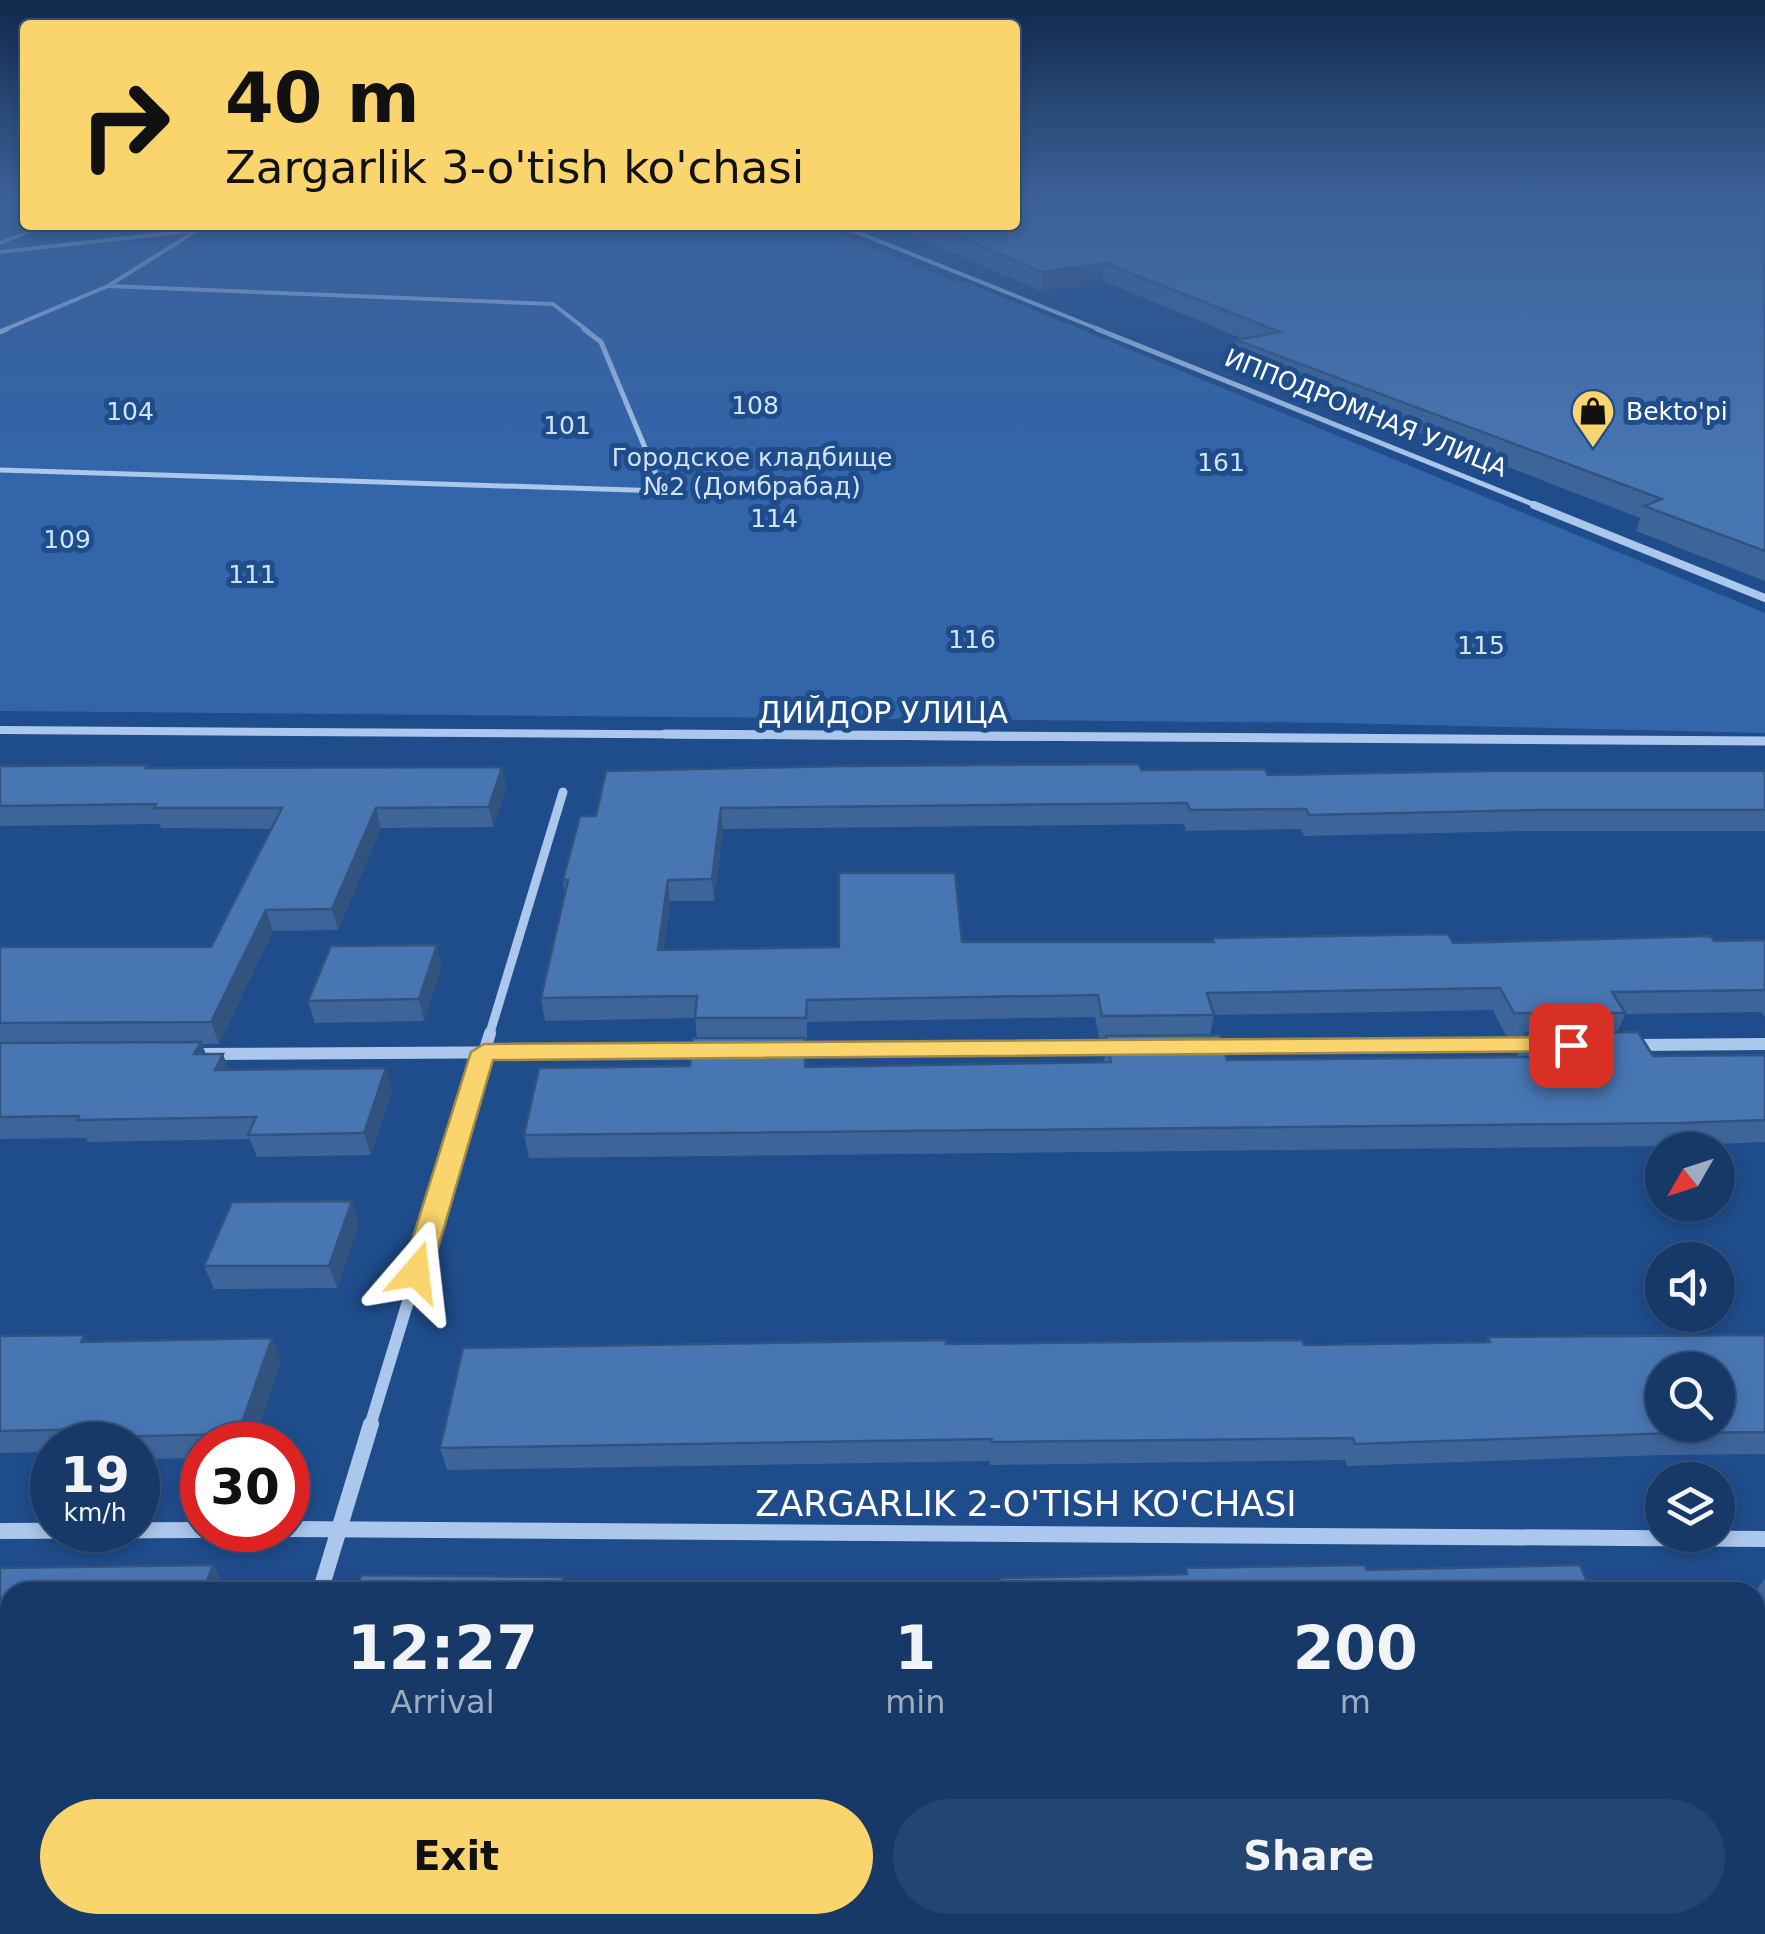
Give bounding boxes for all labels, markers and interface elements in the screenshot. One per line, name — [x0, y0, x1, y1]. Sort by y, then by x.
text: 40 m — [225, 57, 420, 139]
icon: right — [60, 60, 190, 190]
text: Zargarlik 3-o'tish ko'chasi — [225, 141, 804, 194]
street label: ИППОДРОМНАЯ УЛИЦА — [1220, 343, 1512, 483]
shop icon: Bekto'pi — [1570, 388, 1616, 449]
park label: 108 — [731, 391, 779, 420]
park label: 104 — [106, 397, 154, 426]
place label: Bekto'pi — [1626, 397, 1728, 426]
park label: 101 — [543, 411, 591, 440]
park label: Городское кладбище №2 (Домбрабад) — [612, 443, 892, 501]
park label: 161 — [1197, 448, 1245, 477]
park label: 114 — [750, 504, 798, 533]
park label: 109 — [43, 525, 91, 554]
park label: 111 — [228, 560, 276, 589]
park label: 116 — [948, 625, 996, 654]
park label: 115 — [1457, 631, 1505, 660]
street label: ДИЙДОР УЛИЦА — [758, 695, 1009, 730]
pin — [1529, 1003, 1614, 1088]
icon: arrive — [1544, 1018, 1599, 1073]
north arrow — [1645, 1132, 1735, 1222]
map controls — [1645, 1132, 1735, 1552]
position arrow — [364, 1220, 468, 1324]
button: sound — [1645, 1242, 1735, 1332]
button: search — [1645, 1352, 1735, 1442]
speed limit sign: 30 — [180, 1422, 310, 1552]
text: 19 — [60, 1446, 130, 1504]
button: layers — [1645, 1462, 1735, 1552]
street label: ZARGARLIK 2-O'TISH KO'CHASI — [755, 1484, 1297, 1524]
text: km/h — [63, 1498, 127, 1527]
text: 12:27 — [347, 1613, 538, 1683]
text: 1 — [894, 1613, 936, 1683]
text: 200 — [1293, 1613, 1418, 1683]
text: Arrival — [391, 1683, 495, 1721]
text: min — [885, 1683, 946, 1721]
text: m — [1340, 1683, 1371, 1721]
button: Exit — [40, 1799, 873, 1914]
button: Share — [893, 1799, 1725, 1914]

